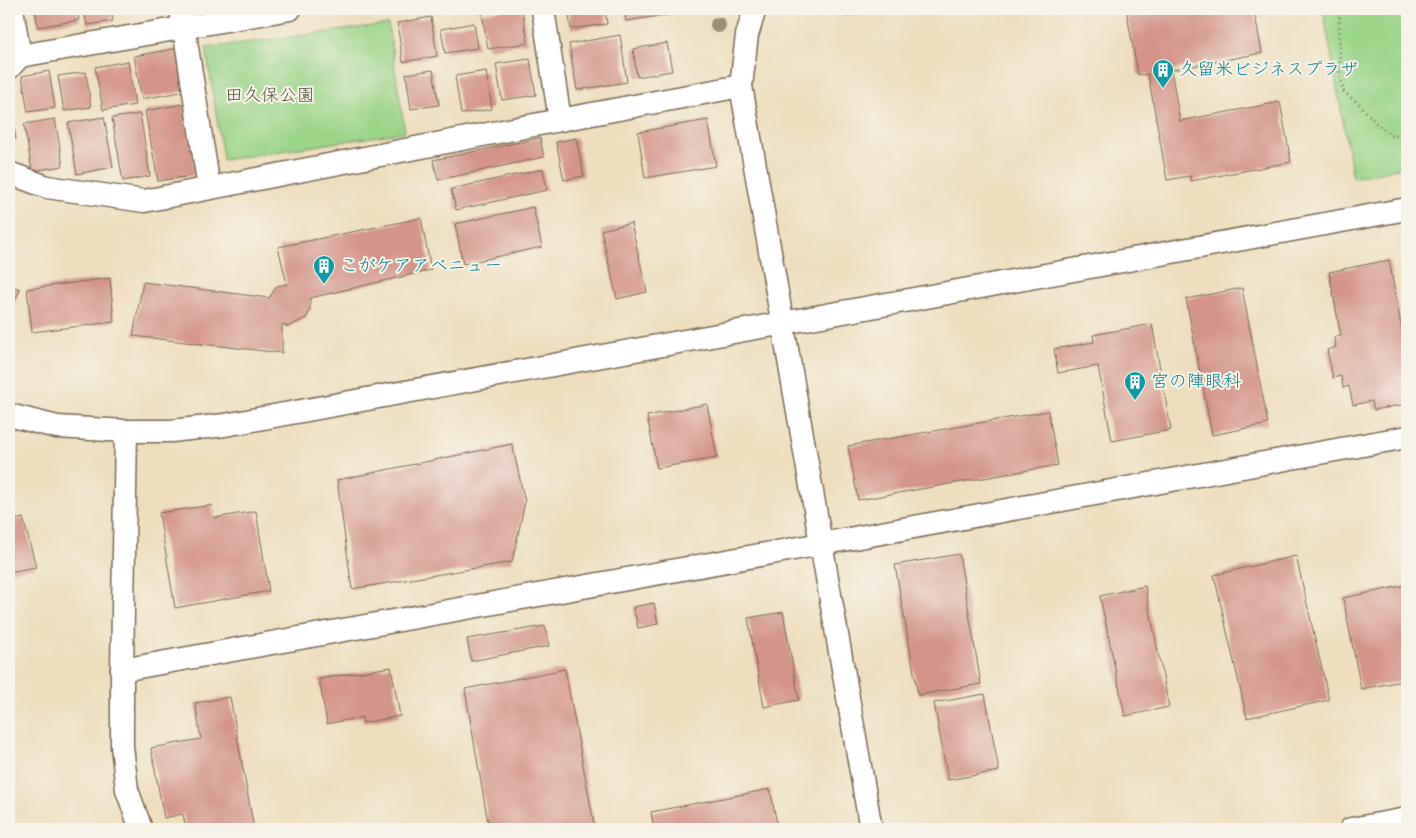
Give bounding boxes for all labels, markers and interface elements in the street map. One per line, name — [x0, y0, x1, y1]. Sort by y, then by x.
building icon: 久留米ビジネスプラザ — [1151, 58, 1175, 89]
place label: 久留米ビジネスプラザ — [1179, 58, 1358, 82]
park label: 田久保公園 — [225, 84, 315, 108]
building icon: こがケアアベニュー — [312, 254, 336, 285]
place label: こがケアアベニュー — [340, 254, 502, 278]
building icon: 宮の陣眼科 — [1123, 370, 1147, 401]
place label: 宮の陣眼科 — [1151, 370, 1241, 394]

